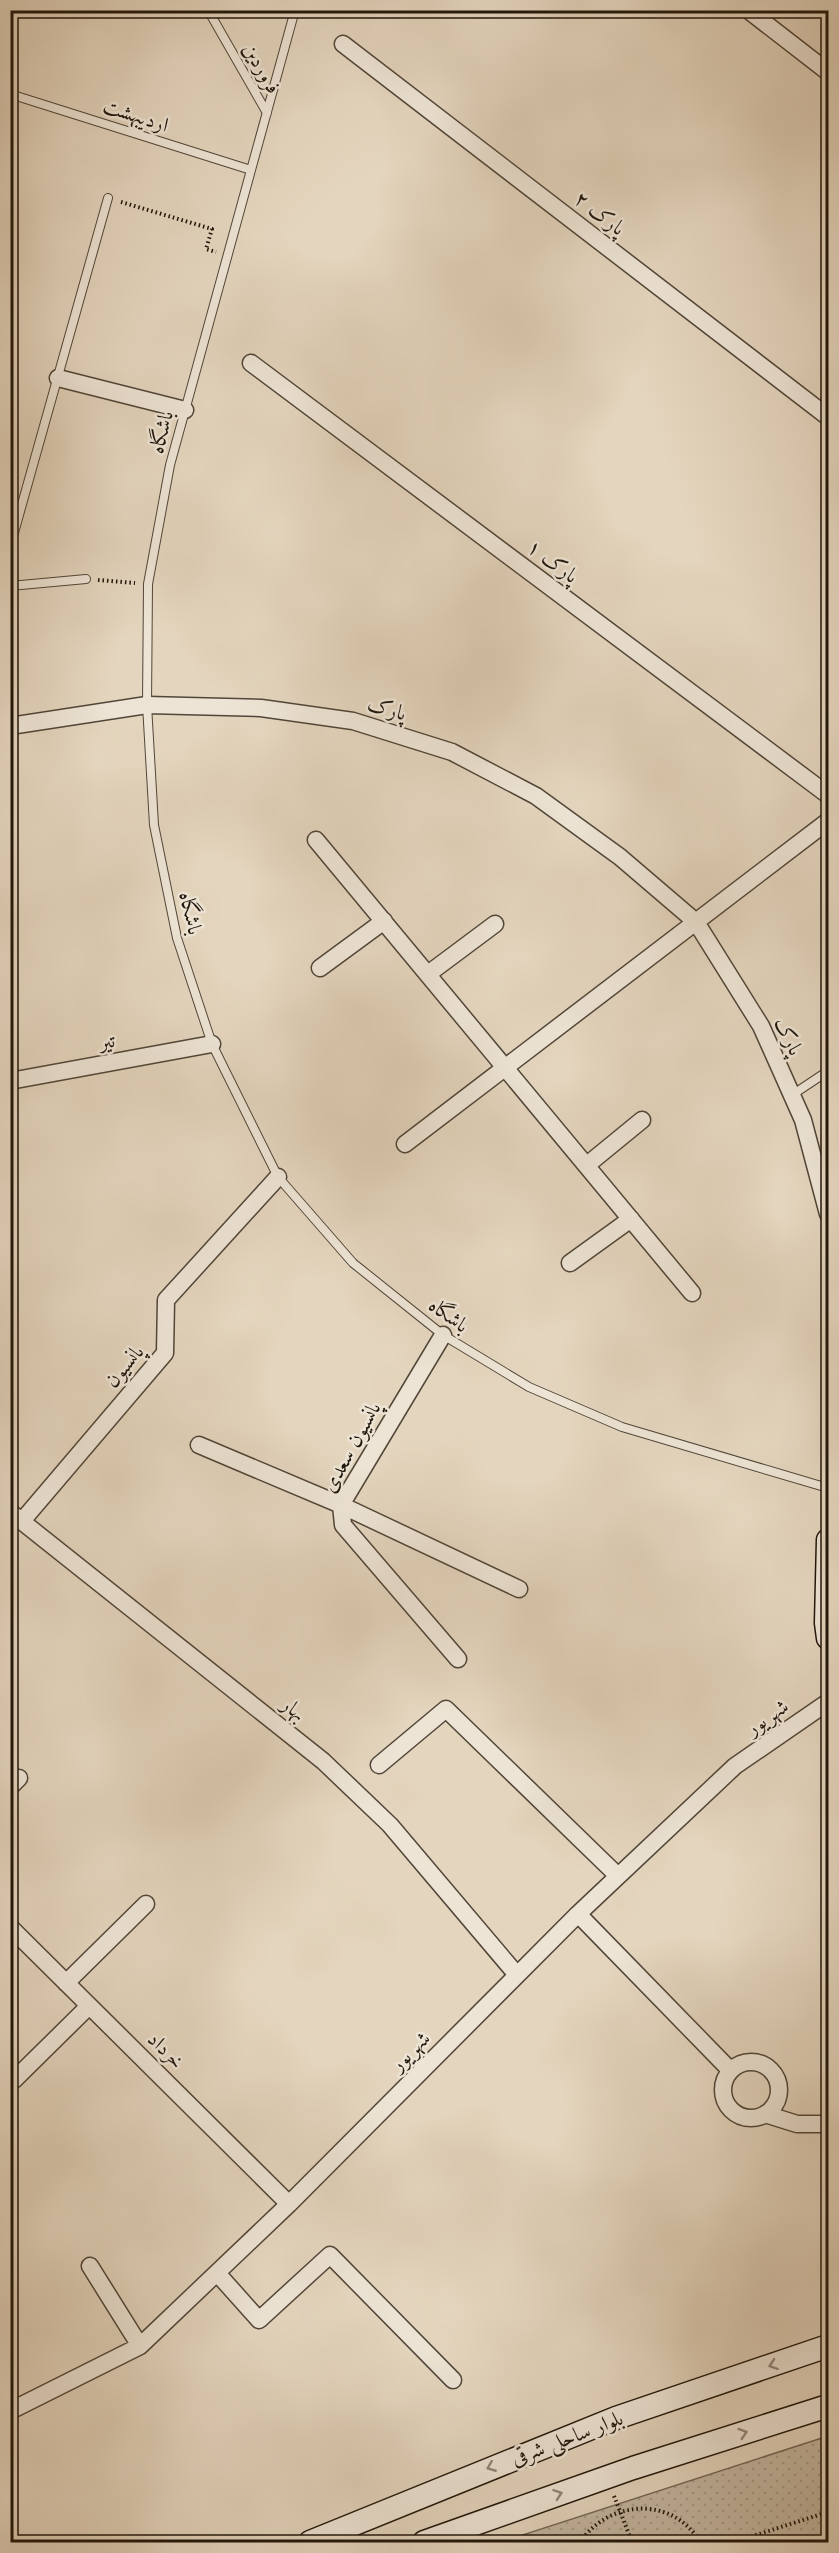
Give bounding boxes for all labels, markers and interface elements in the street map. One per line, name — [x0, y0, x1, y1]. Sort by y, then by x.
street label: فروردین — [237, 40, 283, 98]
street label: اردیبهشت — [100, 96, 171, 139]
street label: پارک ۲ — [568, 187, 630, 243]
street label: باشگاه — [143, 408, 179, 456]
street label: پارک ۱ — [521, 536, 583, 591]
street label: پارک — [364, 693, 410, 728]
street label: باشگاه — [173, 889, 209, 937]
street label: پارک — [767, 1014, 807, 1061]
street label: تیر — [96, 1031, 118, 1055]
street label: باشگاه — [424, 1292, 474, 1338]
street label: پانسیون — [102, 1341, 152, 1394]
street label: پانسیون سعدی — [319, 1398, 389, 1498]
street label: بهار — [274, 1693, 309, 1728]
street label: شهریور — [741, 1696, 794, 1743]
street label: شهریور — [386, 2028, 436, 2079]
street label: خرداد — [142, 2029, 187, 2074]
one-way arrow — [768, 2358, 779, 2370]
street label: بلوار ساحلی شرقی — [508, 2408, 628, 2474]
one-way arrow — [737, 2427, 748, 2440]
one-way arrow — [486, 2460, 497, 2472]
one-way arrow — [552, 2488, 563, 2501]

